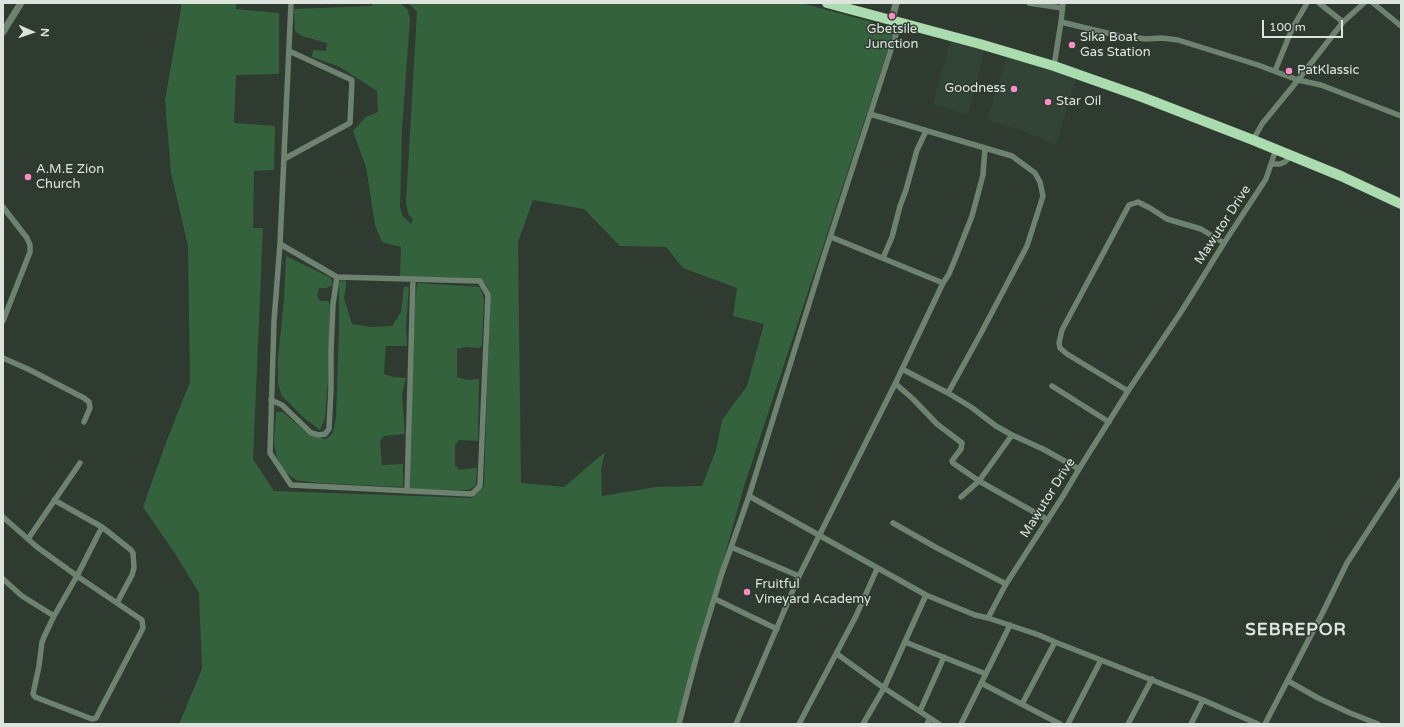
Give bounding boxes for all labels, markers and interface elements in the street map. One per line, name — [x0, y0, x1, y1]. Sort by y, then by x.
marker: Gbetsile Junction — [887, 11, 897, 21]
north arrow — [12, 12, 52, 52]
scale bar — [1264, 12, 1345, 38]
text: 100 m — [1269, 20, 1306, 34]
place label: Gbetsile Junction — [866, 22, 918, 53]
text: N — [38, 28, 51, 37]
place label: Sika Boat Gas Station — [1080, 30, 1151, 61]
marker: Sika Boat Gas Station — [1067, 40, 1077, 50]
place label: PatKlassic — [1297, 63, 1359, 79]
marker: PatKlassic — [1284, 66, 1294, 76]
place label: Goodness — [944, 81, 1006, 97]
marker: Goodness — [1009, 84, 1019, 94]
place label: Star Oil — [1056, 94, 1101, 110]
marker: Star Oil — [1043, 97, 1053, 107]
place label: A.M.E Zion Church — [36, 162, 104, 193]
marker: A.M.E Zion Church — [23, 172, 33, 182]
street label: Mawutor Drive — [1192, 183, 1254, 267]
street label: Mawutor Drive — [1017, 455, 1079, 541]
place label: Fruitful Vineyard Academy — [755, 577, 871, 608]
marker: Fruitful Vineyard Academy — [742, 587, 752, 597]
district label: SEBREPOR — [1245, 621, 1347, 641]

